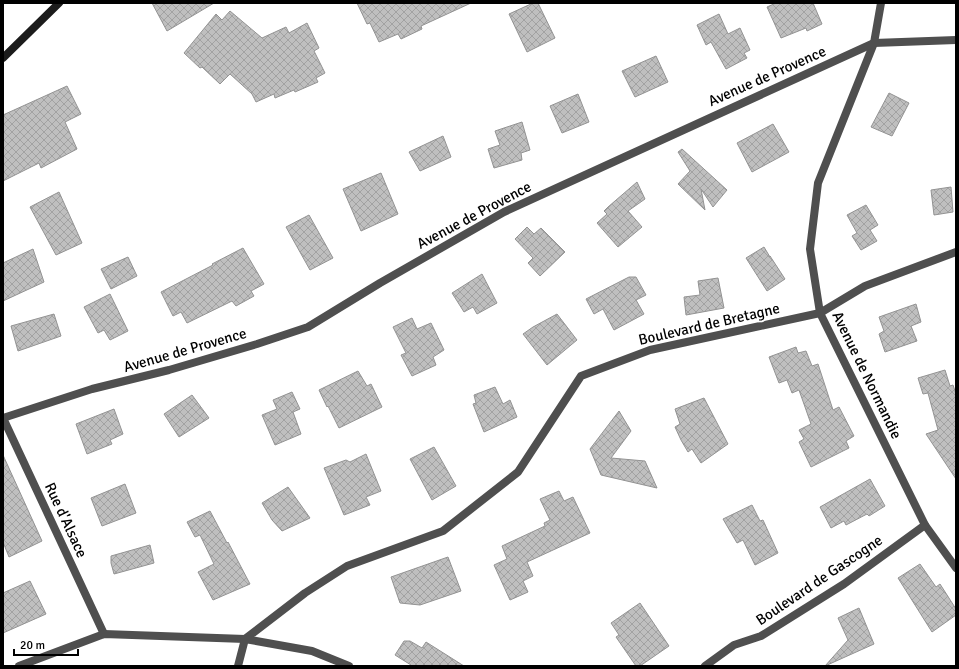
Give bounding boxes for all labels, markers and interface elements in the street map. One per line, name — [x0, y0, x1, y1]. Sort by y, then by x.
street label: Avenue de Provence — [705, 42, 829, 110]
street label: Avenue de Provence — [414, 177, 534, 253]
street label: Boulevard de Bretagne — [637, 299, 781, 349]
street label: Avenue de Normandie — [828, 308, 906, 442]
street label: Avenue de Provence — [122, 324, 248, 376]
street label: Rue d'Alsace — [41, 480, 91, 560]
street label: Boulevard de Gascogne — [752, 531, 886, 629]
scale bar — [14, 631, 78, 657]
text: 20 m — [20, 638, 45, 653]

